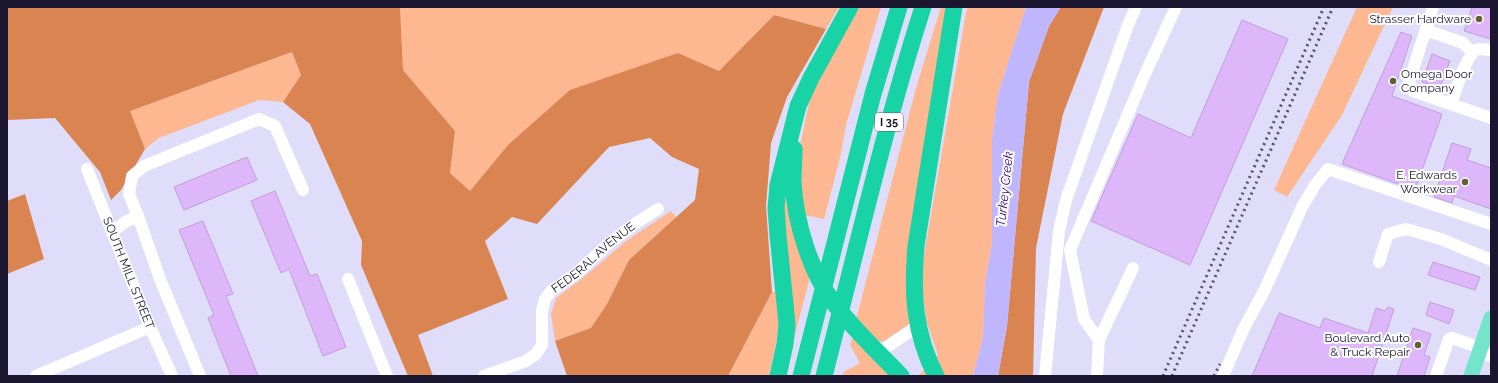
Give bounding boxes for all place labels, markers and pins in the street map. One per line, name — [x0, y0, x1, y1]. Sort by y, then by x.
place label: Strasser Hardware — [1369, 12, 1471, 26]
marker: Strasser Hardware — [1474, 14, 1484, 24]
place label: Omega Door Company — [1401, 67, 1473, 95]
marker: Omega Door Company — [1388, 76, 1398, 86]
place label: E. Edwards Workwear — [1396, 168, 1458, 196]
marker: E. Edwards Workwear — [1460, 177, 1470, 187]
place label: Boulevard Auto & Truck Repair — [1324, 331, 1411, 359]
marker: Boulevard Auto & Truck Repair — [1413, 340, 1423, 350]

